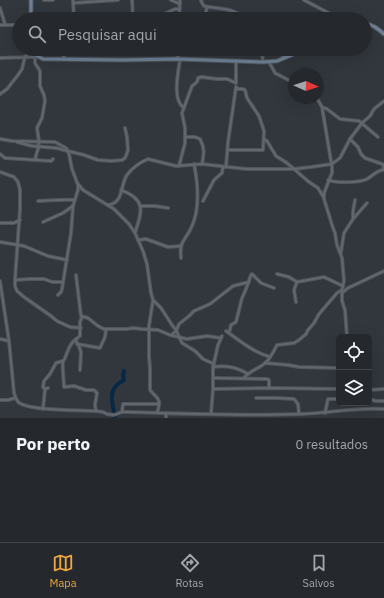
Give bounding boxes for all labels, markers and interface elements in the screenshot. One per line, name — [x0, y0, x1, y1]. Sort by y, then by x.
search box — [12, 12, 372, 56]
icon: search — [26, 23, 48, 45]
text: Pesquisar aqui — [58, 25, 157, 44]
north arrow — [288, 68, 324, 104]
map controls — [336, 334, 372, 406]
button: locate — [336, 334, 372, 370]
button: layers — [336, 370, 372, 406]
text: Por perto — [16, 433, 90, 455]
text: 0 resultados — [295, 436, 368, 453]
tab: Mapa — [49, 552, 77, 590]
tab: Rotas — [175, 552, 204, 590]
tab: Salvos — [303, 552, 335, 590]

